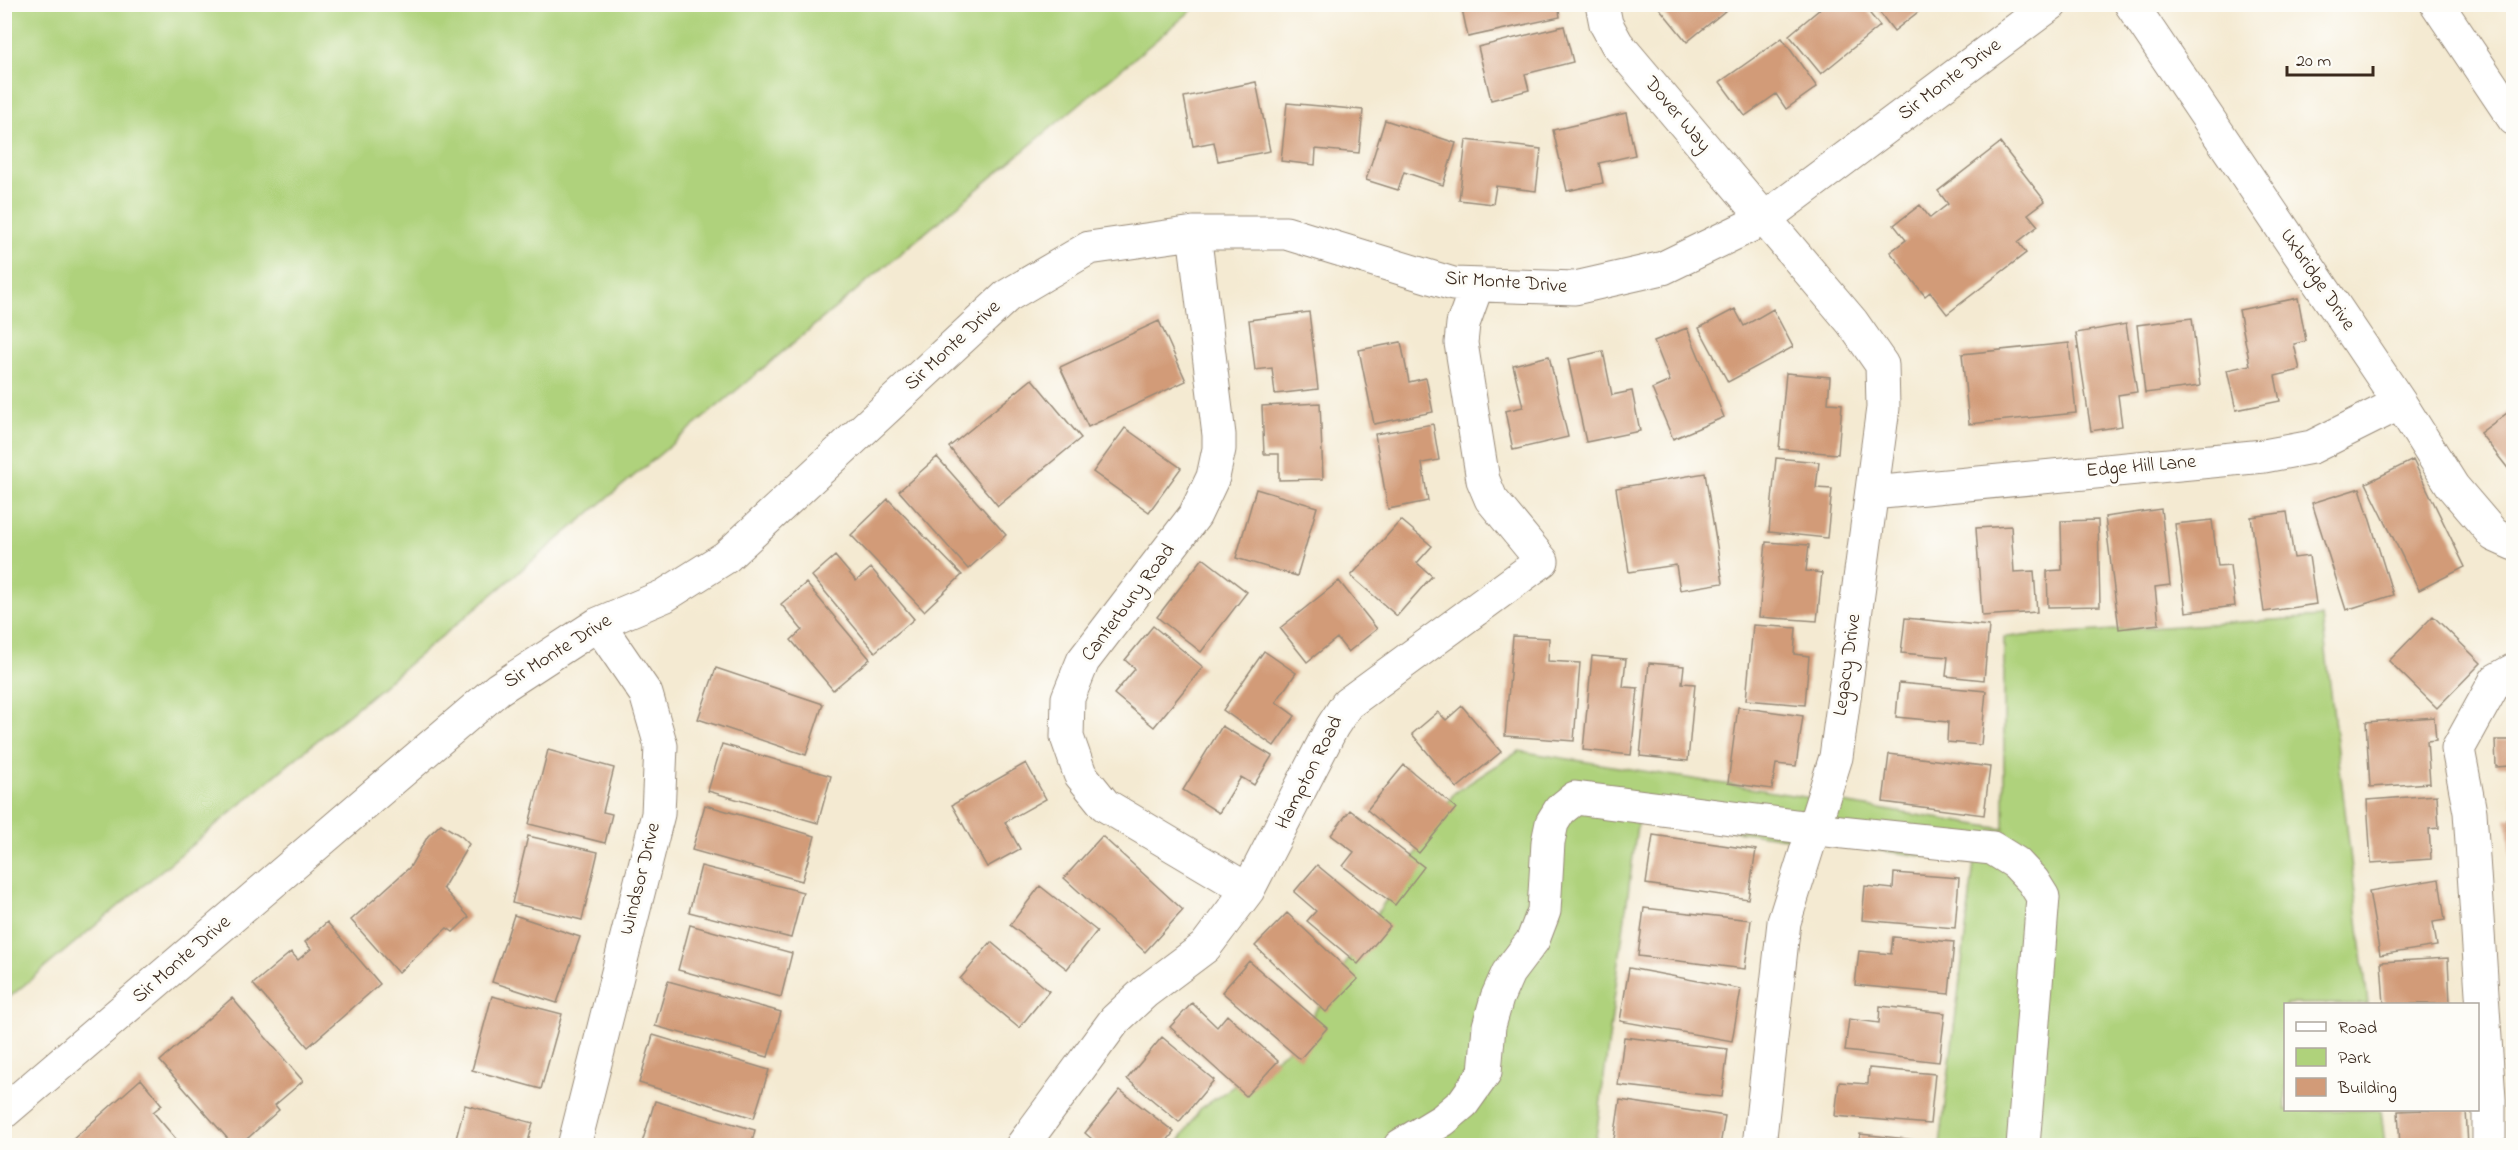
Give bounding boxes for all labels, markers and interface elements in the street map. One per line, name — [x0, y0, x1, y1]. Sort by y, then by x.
street label: Sir Monte Drive — [1892, 32, 2008, 128]
scale bar — [2287, 39, 2372, 77]
text: 20 m — [2296, 49, 2331, 75]
street label: Dover Way — [1636, 70, 1717, 159]
street label: Uxbridge Drive — [2271, 223, 2362, 338]
street label: Sir Monte Drive — [1444, 264, 1568, 302]
street label: Sir Monte Drive — [898, 294, 1008, 398]
street label: Edge Hill Lane — [2085, 448, 2197, 487]
street label: Canterbury Road — [1075, 538, 1183, 668]
street label: Sir Monte Drive — [498, 607, 618, 697]
street label: Legacy Drive — [1826, 612, 1871, 718]
street label: Hampton Road — [1269, 711, 1351, 835]
street label: Windsor Drive — [613, 820, 669, 938]
street label: Sir Monte Drive — [126, 909, 238, 1011]
legend — [2284, 1003, 2479, 1111]
text: Road — [2338, 1016, 2377, 1042]
text: Park — [2338, 1046, 2371, 1072]
text: Building — [2337, 1076, 2397, 1103]

